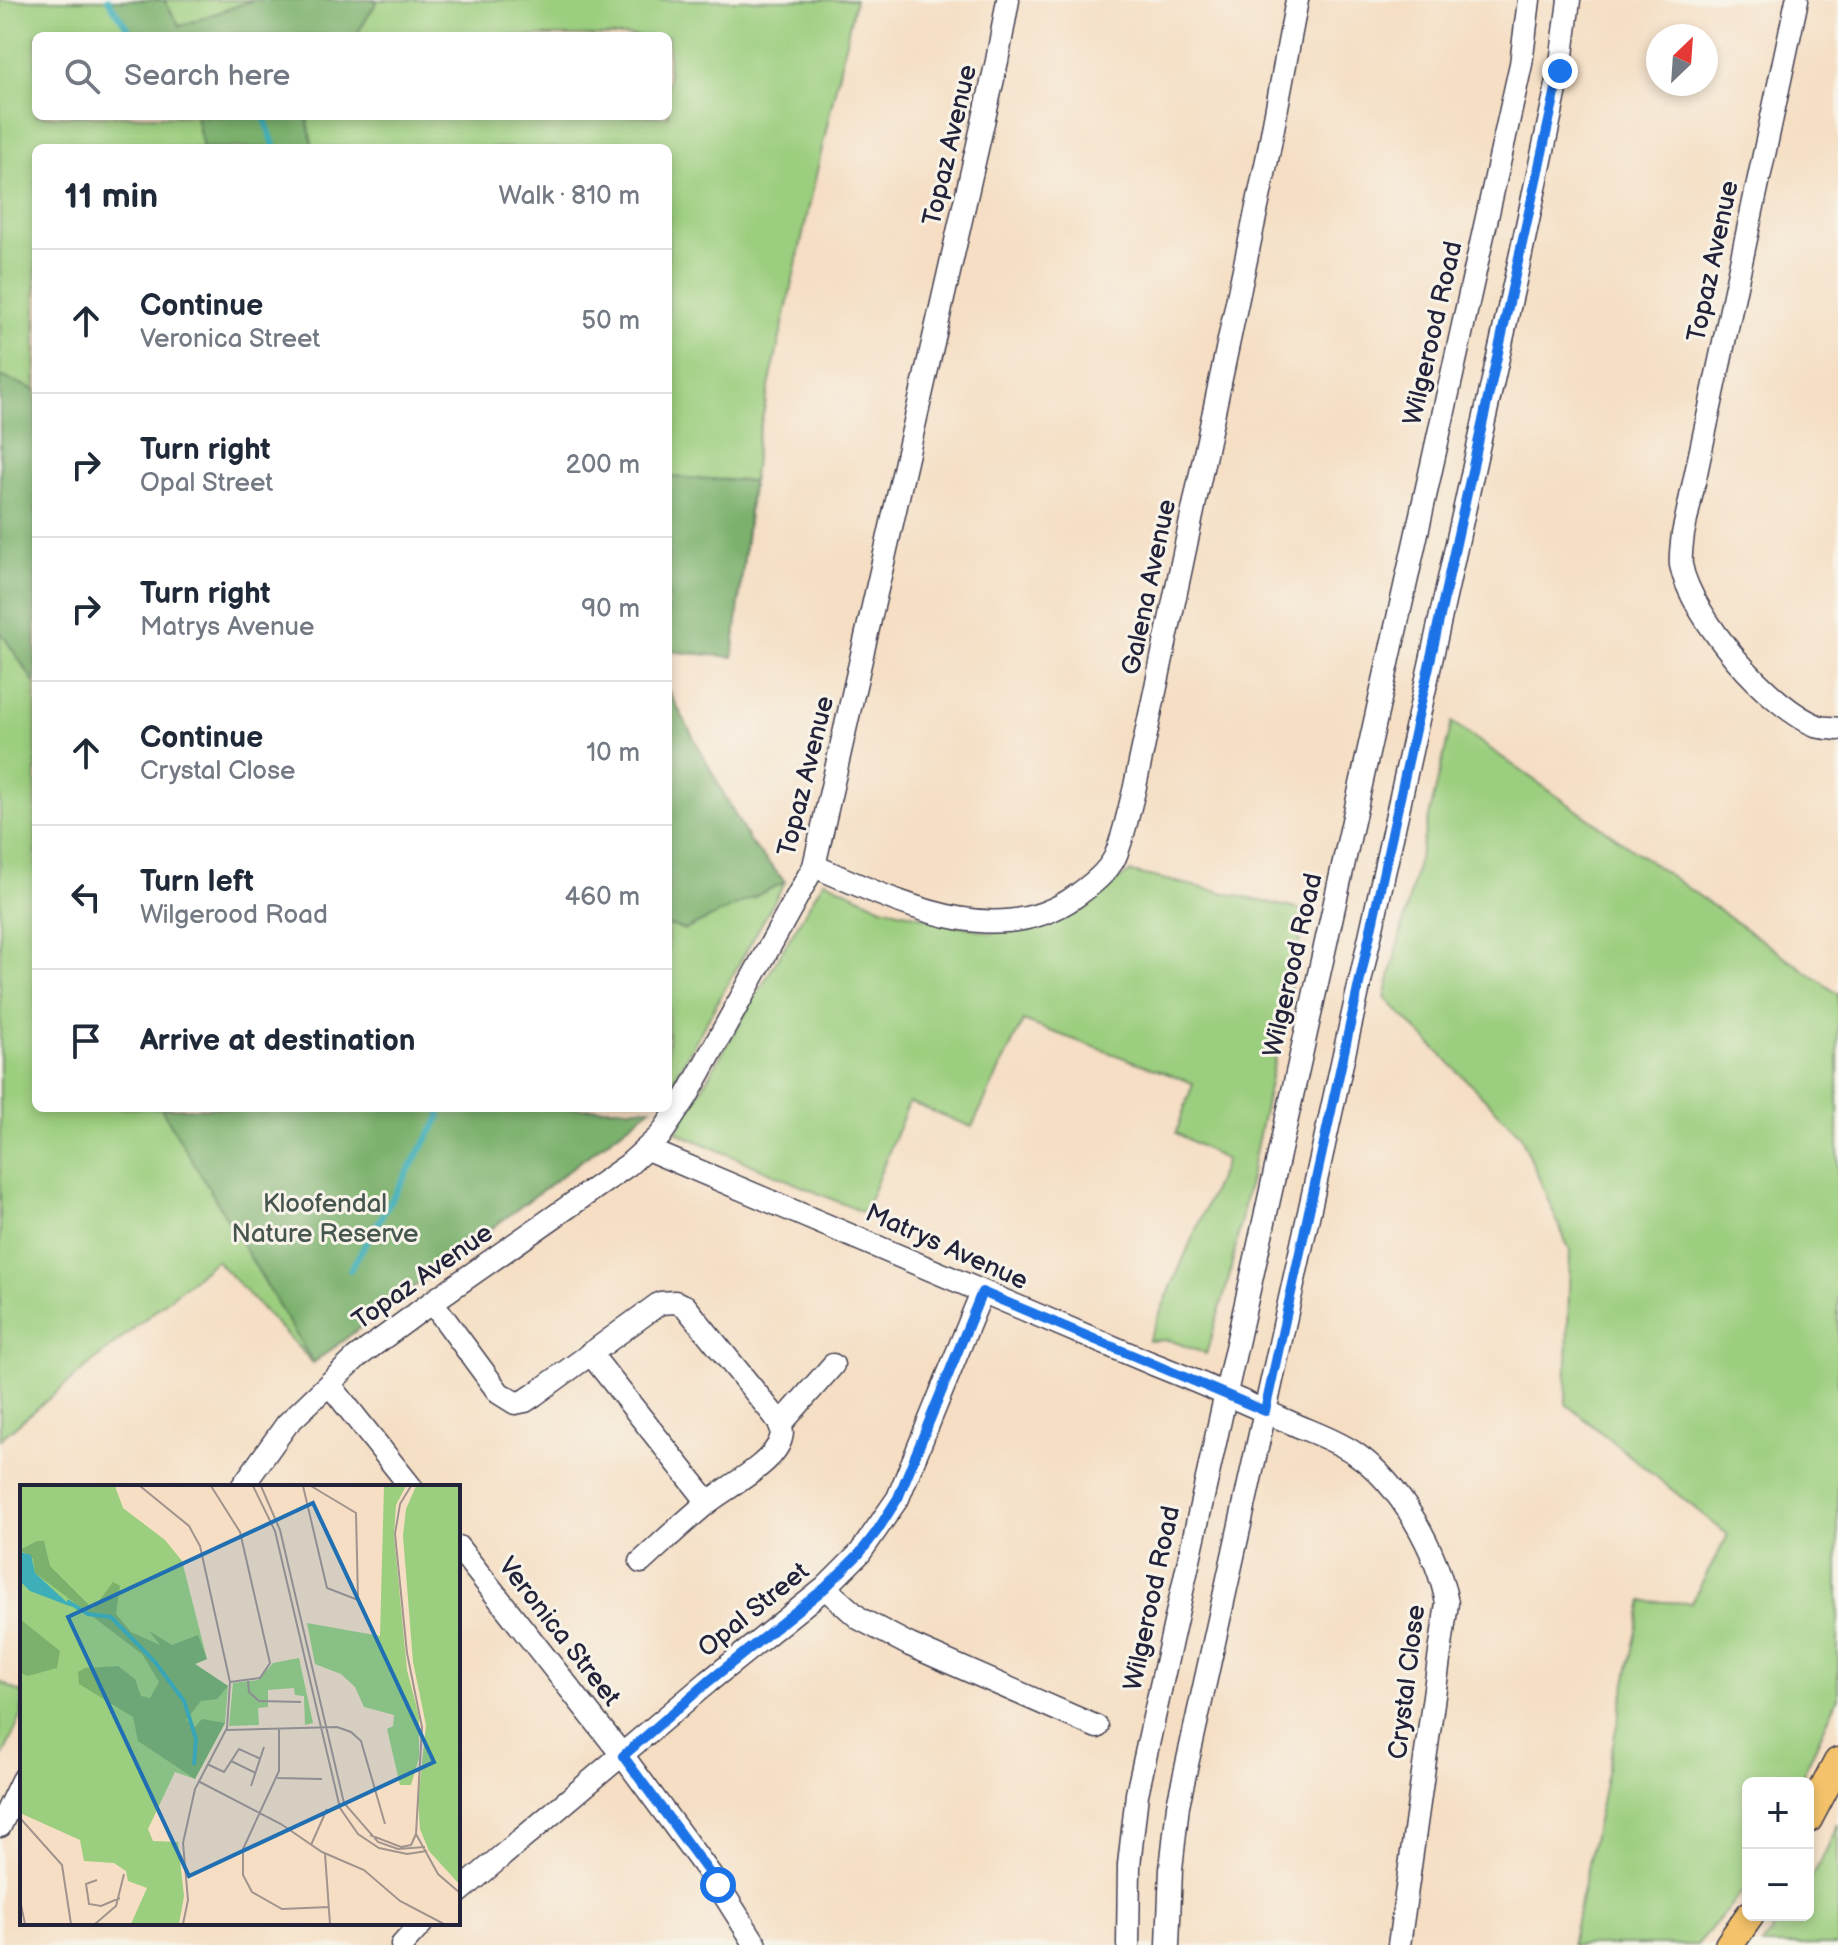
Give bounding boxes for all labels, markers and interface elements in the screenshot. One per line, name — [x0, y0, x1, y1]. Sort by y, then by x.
north arrow — [1646, 24, 1718, 96]
search box — [32, 32, 672, 120]
route end — [1542, 53, 1578, 89]
icon: search — [60, 54, 104, 98]
text: Search here — [124, 58, 290, 94]
street label: Topaz Avenue — [917, 62, 984, 229]
text: 11 min — [64, 176, 158, 217]
street label: Topaz Avenue — [1681, 178, 1746, 345]
text: Walk · 810 m — [499, 181, 640, 212]
street label: Wilgerood Road — [1397, 238, 1470, 428]
text: Continue — [140, 288, 263, 324]
icon: ahead — [64, 299, 108, 343]
text: 50 m — [581, 306, 640, 337]
text: Veronica Street — [140, 324, 320, 355]
text: Turn right — [140, 432, 271, 468]
icon: right — [64, 443, 108, 487]
text: 200 m — [566, 450, 640, 481]
text: Opal Street — [140, 468, 273, 499]
street label: Galena Avenue — [1116, 497, 1183, 678]
text: Turn right — [140, 576, 271, 612]
icon: right — [64, 587, 108, 631]
text: 90 m — [581, 594, 640, 625]
text: Matrys Avenue — [140, 612, 314, 643]
street label: Topaz Avenue — [772, 693, 841, 860]
text: Continue — [140, 720, 263, 756]
icon: ahead — [64, 731, 108, 775]
text: 10 m — [586, 738, 640, 769]
text: Crystal Close — [140, 756, 295, 787]
text: Turn left — [140, 864, 254, 900]
street label: Wilgerood Road — [1257, 870, 1330, 1060]
icon: left — [64, 875, 108, 919]
text: 460 m — [564, 882, 640, 913]
text: Wilgerood Road — [140, 900, 328, 931]
icon: arrive — [64, 1019, 108, 1063]
text: Arrive at destination — [140, 1023, 416, 1059]
park label: Kloofendal Nature Reserve — [231, 1189, 419, 1250]
street label: Matrys Avenue — [860, 1198, 1032, 1297]
street label: Topaz Avenue — [347, 1217, 499, 1337]
inset map — [20, 1485, 460, 1925]
street label: Wilgerood Road — [1118, 1503, 1187, 1693]
street label: Veronica Street — [491, 1551, 627, 1713]
street label: Opal Street — [692, 1556, 816, 1664]
street label: Crystal Close — [1383, 1603, 1432, 1761]
map controls — [1742, 1777, 1814, 1921]
button: + — [1742, 1777, 1814, 1849]
button: − — [1742, 1849, 1814, 1921]
route start — [700, 1867, 736, 1903]

